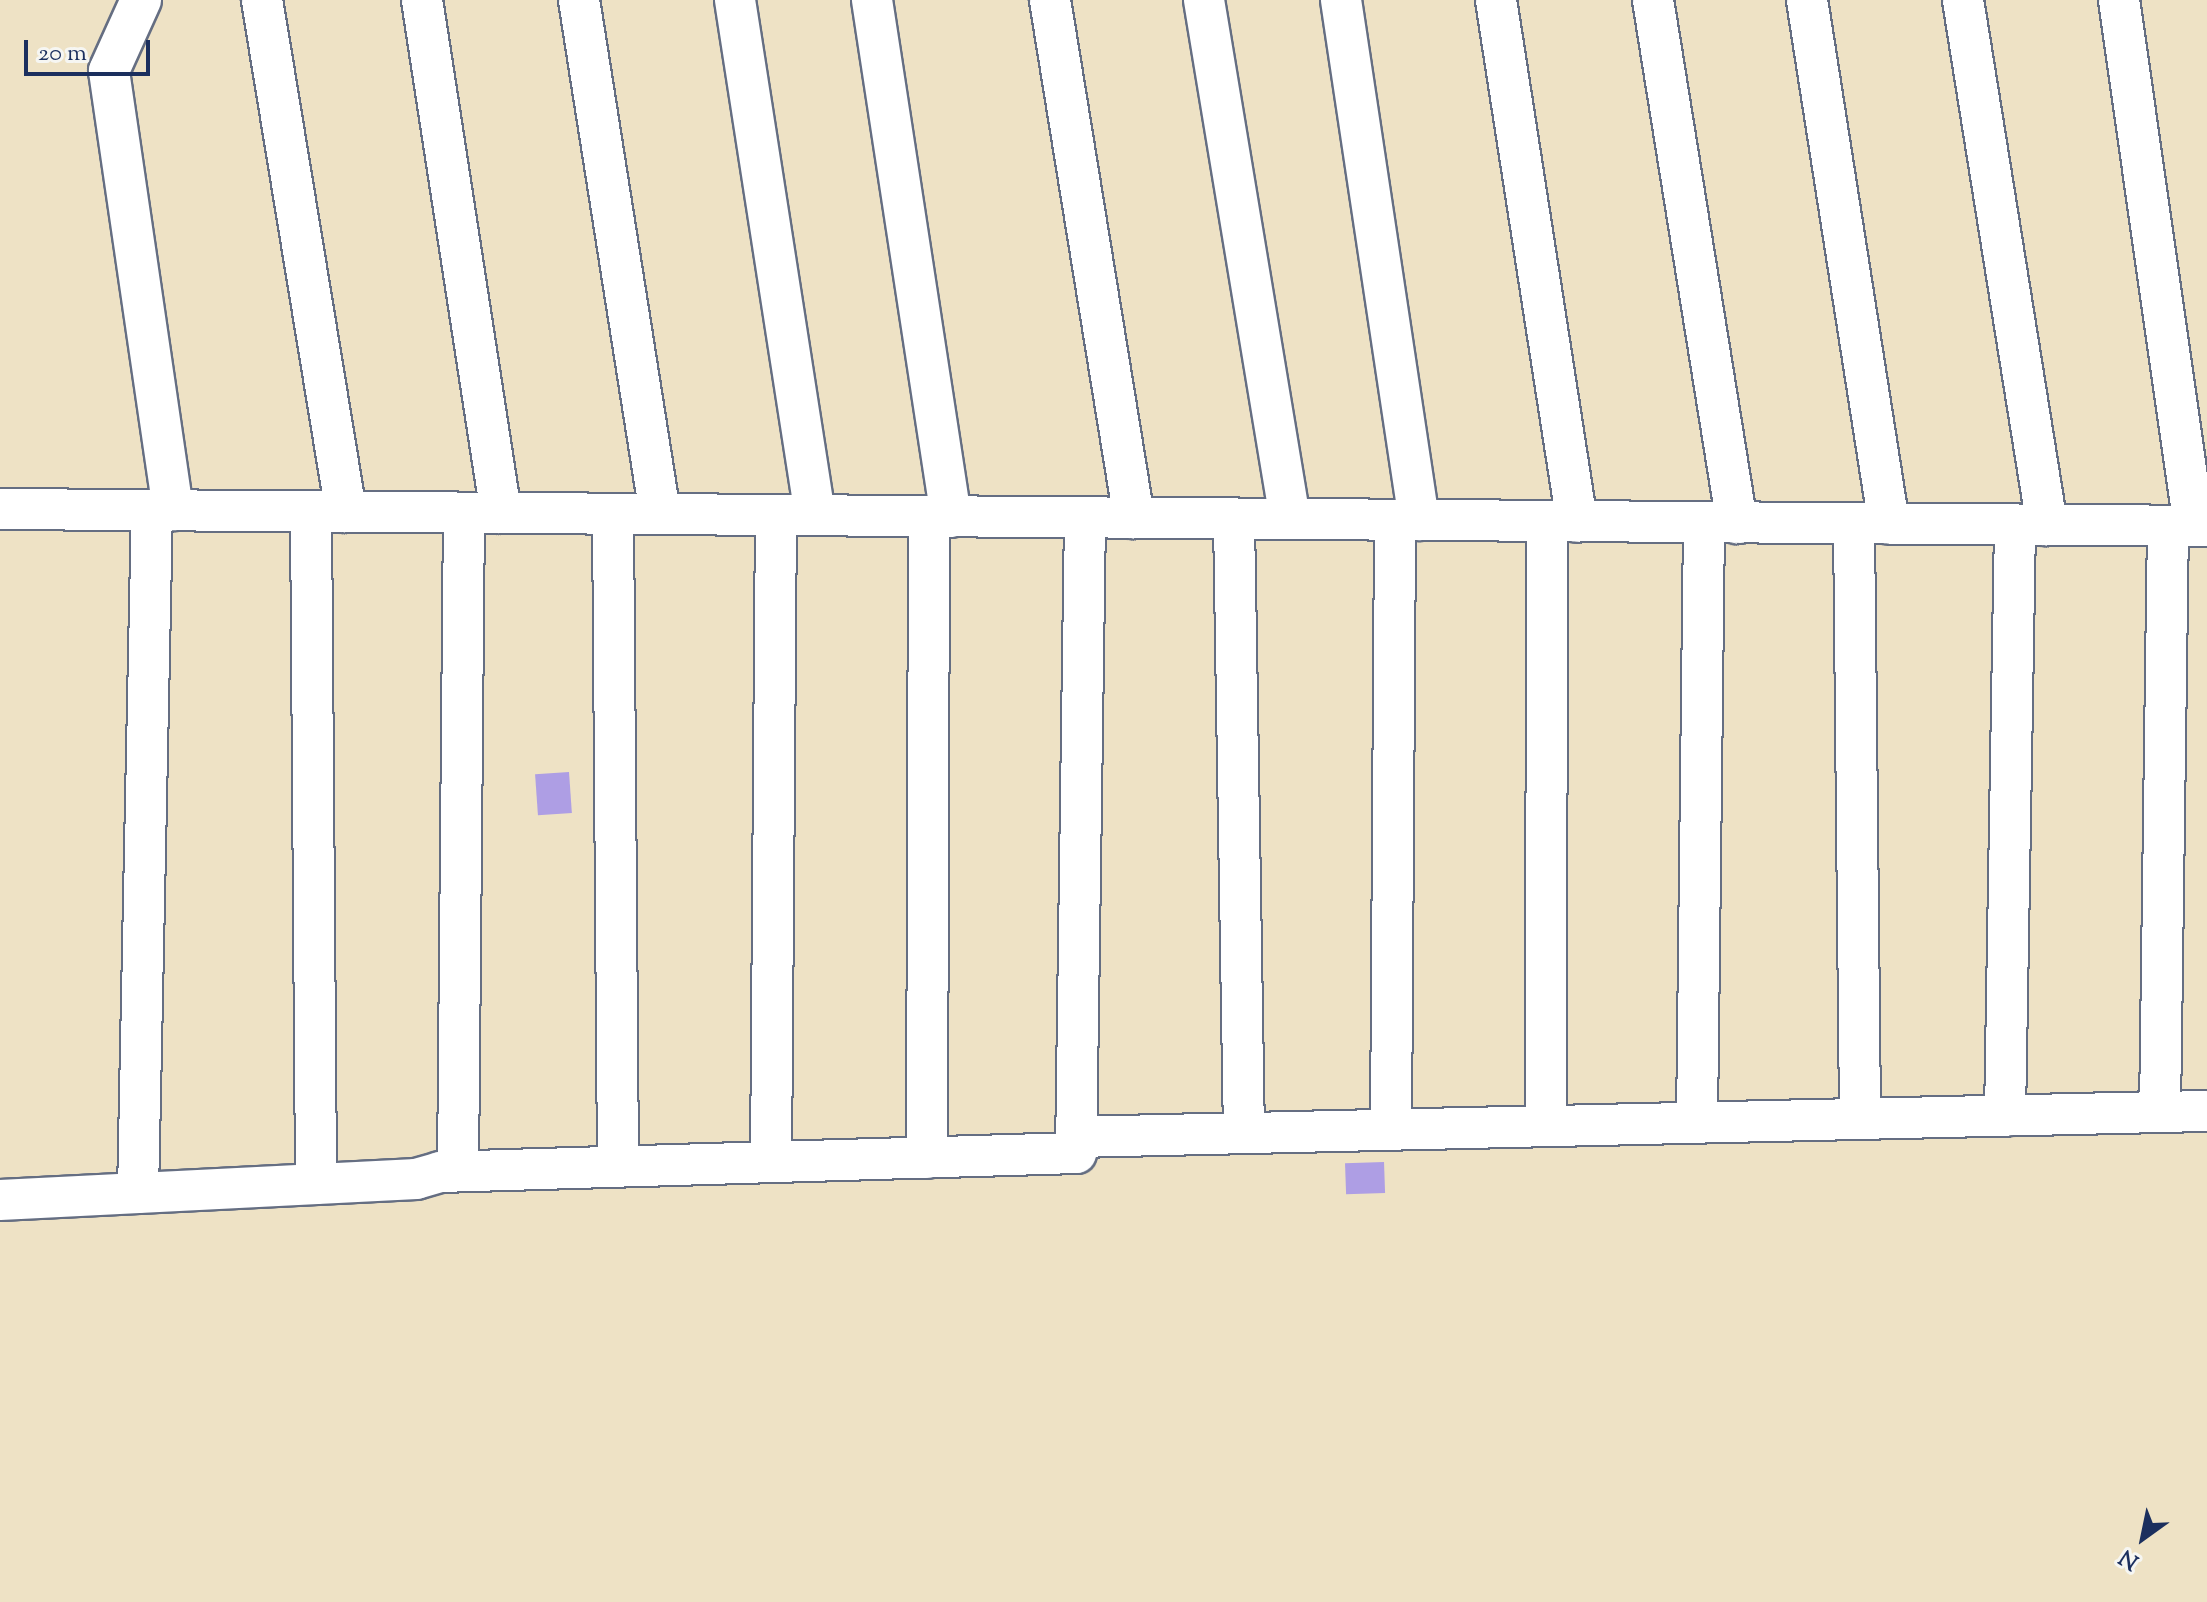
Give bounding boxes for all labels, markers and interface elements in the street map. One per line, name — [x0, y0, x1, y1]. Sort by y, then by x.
scale bar — [28, 24, 154, 74]
text: 20 m — [38, 37, 87, 71]
north arrow — [2103, 1498, 2183, 1578]
text: N — [2114, 1540, 2146, 1576]

